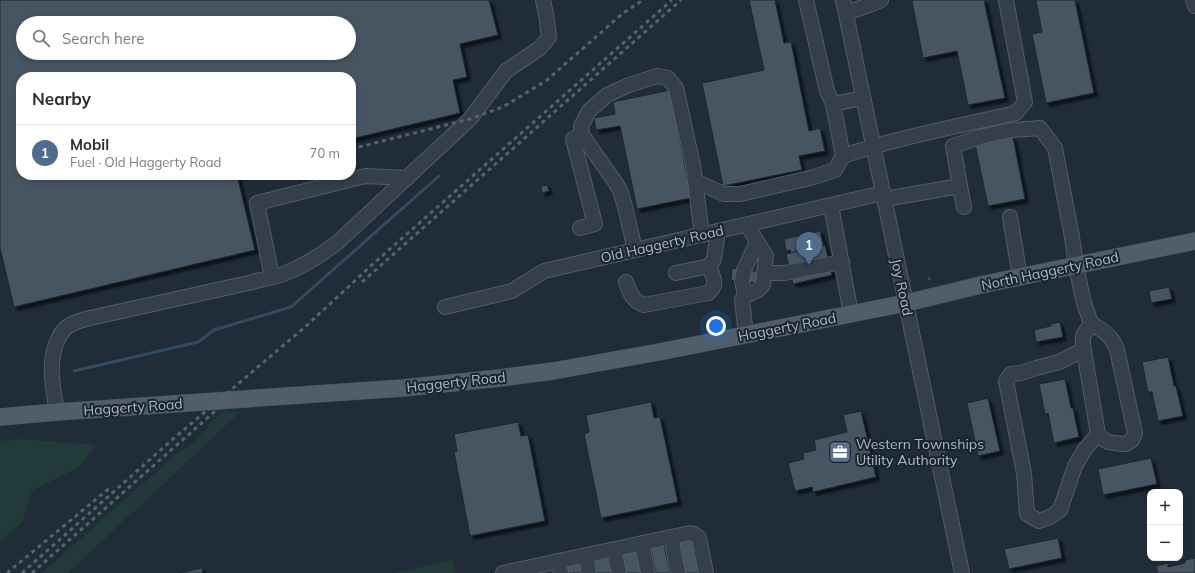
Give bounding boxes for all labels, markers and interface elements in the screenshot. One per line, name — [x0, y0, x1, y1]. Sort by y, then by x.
search box — [16, 16, 356, 60]
icon: search — [30, 27, 52, 49]
text: Search here — [62, 29, 144, 48]
text: Nearby — [32, 88, 91, 109]
text: Mobil — [70, 135, 109, 154]
text: 1 — [41, 145, 49, 161]
text: 70 m — [310, 145, 340, 161]
text: Fuel · Old Haggerty Road — [70, 154, 221, 170]
street label: Old Haggerty Road — [599, 221, 725, 267]
pin: 1 — [796, 232, 822, 265]
street label: North Haggerty Road — [980, 248, 1120, 294]
street label: Joy Road — [887, 257, 917, 317]
street label: Haggerty Road — [736, 309, 838, 345]
your location — [706, 316, 726, 336]
street label: Haggerty Road — [406, 368, 506, 396]
street label: Haggerty Road — [83, 395, 183, 419]
place label: Western Townships Utility Authority — [856, 435, 984, 469]
office icon: Western Townships Utility Authority — [827, 439, 853, 465]
map controls — [1147, 489, 1183, 561]
button: + — [1147, 489, 1183, 525]
button: − — [1147, 525, 1183, 561]

